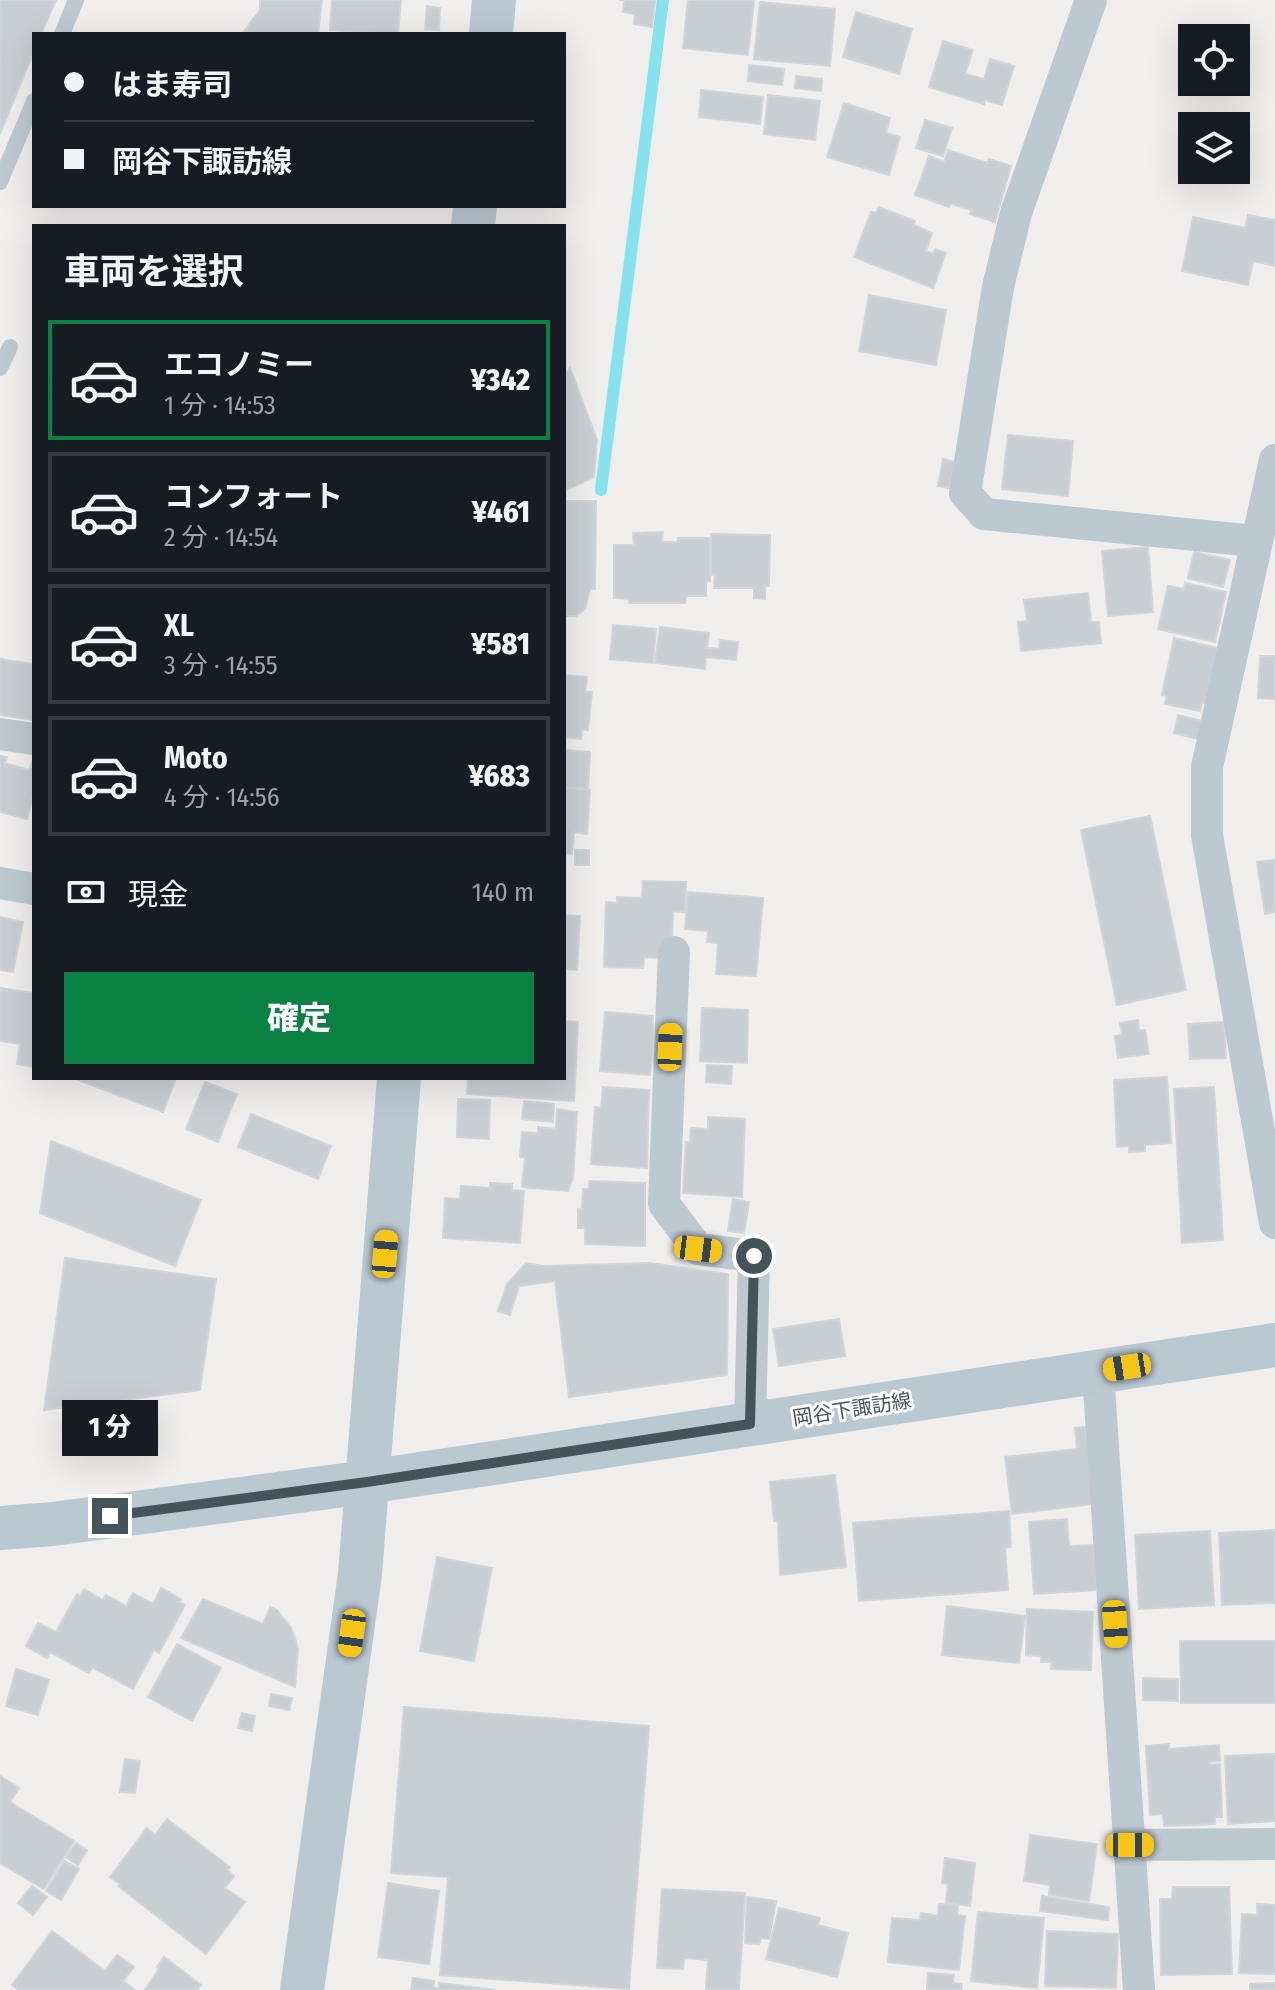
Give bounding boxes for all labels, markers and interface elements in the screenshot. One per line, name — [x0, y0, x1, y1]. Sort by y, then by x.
map controls — [1178, 24, 1250, 184]
button: locate — [1178, 24, 1250, 96]
text: はま寿司 — [112, 67, 232, 103]
button: layers — [1178, 112, 1250, 184]
text: 岡谷下諏訪線 — [112, 144, 292, 180]
text: 車両を選択 — [64, 250, 244, 294]
icon: car — [68, 344, 140, 416]
text: エコノミー — [164, 347, 314, 383]
text: ¥342 — [471, 362, 530, 398]
text: 1 分 · 14:53 — [164, 390, 276, 421]
icon: car — [68, 476, 140, 548]
text: コンフォート — [164, 479, 343, 515]
text: ¥461 — [472, 494, 530, 530]
text: 2 分 · 14:54 — [164, 522, 278, 553]
icon: car — [68, 608, 140, 680]
text: XL — [164, 608, 194, 644]
text: ¥581 — [471, 626, 530, 662]
text: 3 分 · 14:55 — [164, 650, 278, 681]
icon: car — [68, 740, 140, 812]
text: Moto — [164, 740, 228, 776]
text: ¥683 — [469, 758, 530, 794]
text: 4 分 · 14:56 — [164, 782, 280, 813]
icon: cash — [64, 870, 108, 914]
text: 現金 — [128, 877, 188, 913]
text: 140 m — [472, 877, 534, 908]
button: 確定 — [64, 972, 534, 1064]
car — [657, 1023, 683, 1071]
car — [371, 1229, 399, 1279]
car — [673, 1234, 723, 1264]
route start — [736, 1238, 772, 1274]
car — [1101, 1351, 1153, 1383]
street label: 岡谷下諏訪線 — [791, 1388, 913, 1430]
callout: 1 分 — [62, 1400, 158, 1456]
text: 1 分 — [89, 1412, 131, 1443]
route end — [92, 1498, 128, 1534]
car — [1101, 1599, 1129, 1649]
car — [337, 1608, 367, 1658]
car — [1106, 1833, 1154, 1857]

